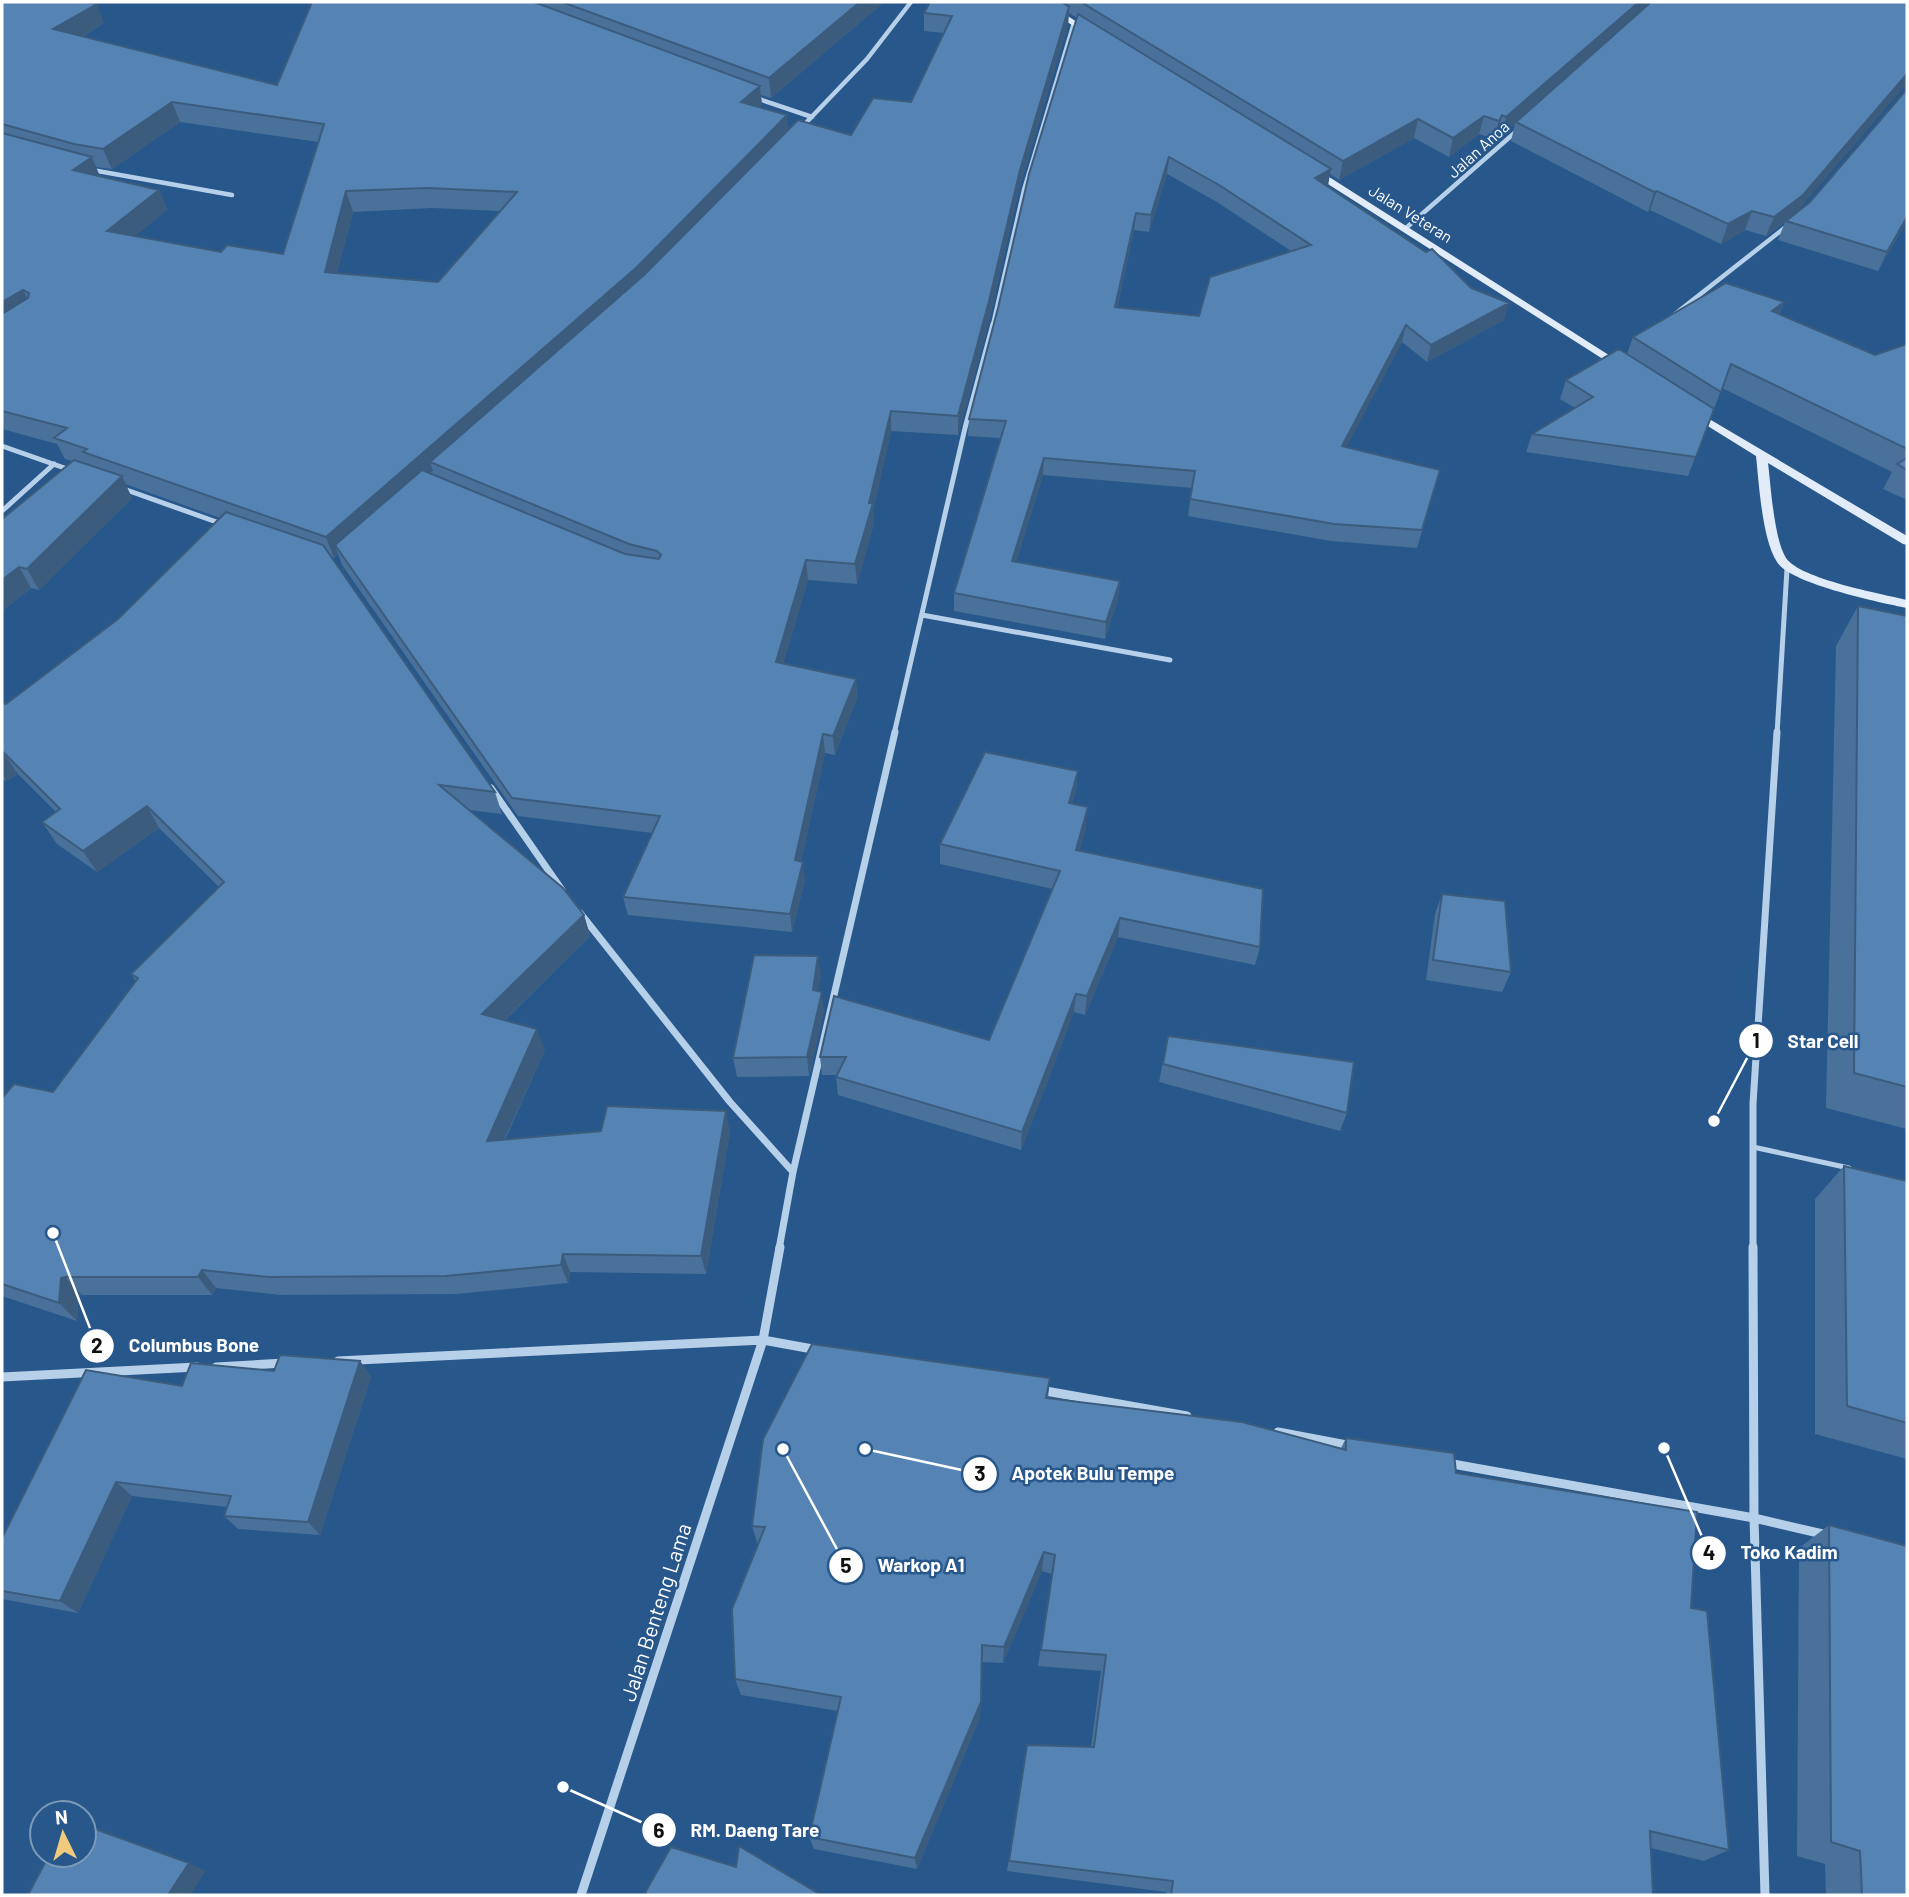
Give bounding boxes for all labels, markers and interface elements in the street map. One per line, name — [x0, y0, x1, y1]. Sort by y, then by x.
street label: Jalan Anoa — [1443, 116, 1513, 182]
street label: Jalan Veteran — [1366, 180, 1456, 246]
callout: Star Cell — [1738, 1021, 1872, 1061]
text: 1 — [1752, 1027, 1760, 1052]
text: Star Cell — [1788, 1029, 1858, 1052]
callout: Columbus Bone — [80, 1326, 273, 1366]
text: 2 — [91, 1332, 103, 1357]
text: Columbus Bone — [129, 1333, 259, 1356]
callout: Apotek Bulu Tempe — [963, 1454, 1188, 1494]
text: 3 — [974, 1460, 986, 1485]
text: Apotek Bulu Tempe — [1012, 1461, 1174, 1484]
street label: Jalan Benteng Lama — [614, 1520, 696, 1704]
callout: Toko Kadim — [1691, 1533, 1852, 1573]
text: 4 — [1703, 1539, 1715, 1564]
text: Toko Kadim — [1740, 1540, 1838, 1563]
callout: Warkop A1 — [828, 1546, 978, 1586]
text: 5 — [840, 1552, 852, 1577]
text: Warkop A1 — [878, 1553, 964, 1576]
north arrow — [28, 1799, 98, 1869]
text: N — [54, 1805, 69, 1829]
callout: RM. Daeng Tare — [641, 1810, 833, 1850]
text: 6 — [653, 1817, 665, 1842]
text: RM. Daeng Tare — [691, 1818, 819, 1841]

